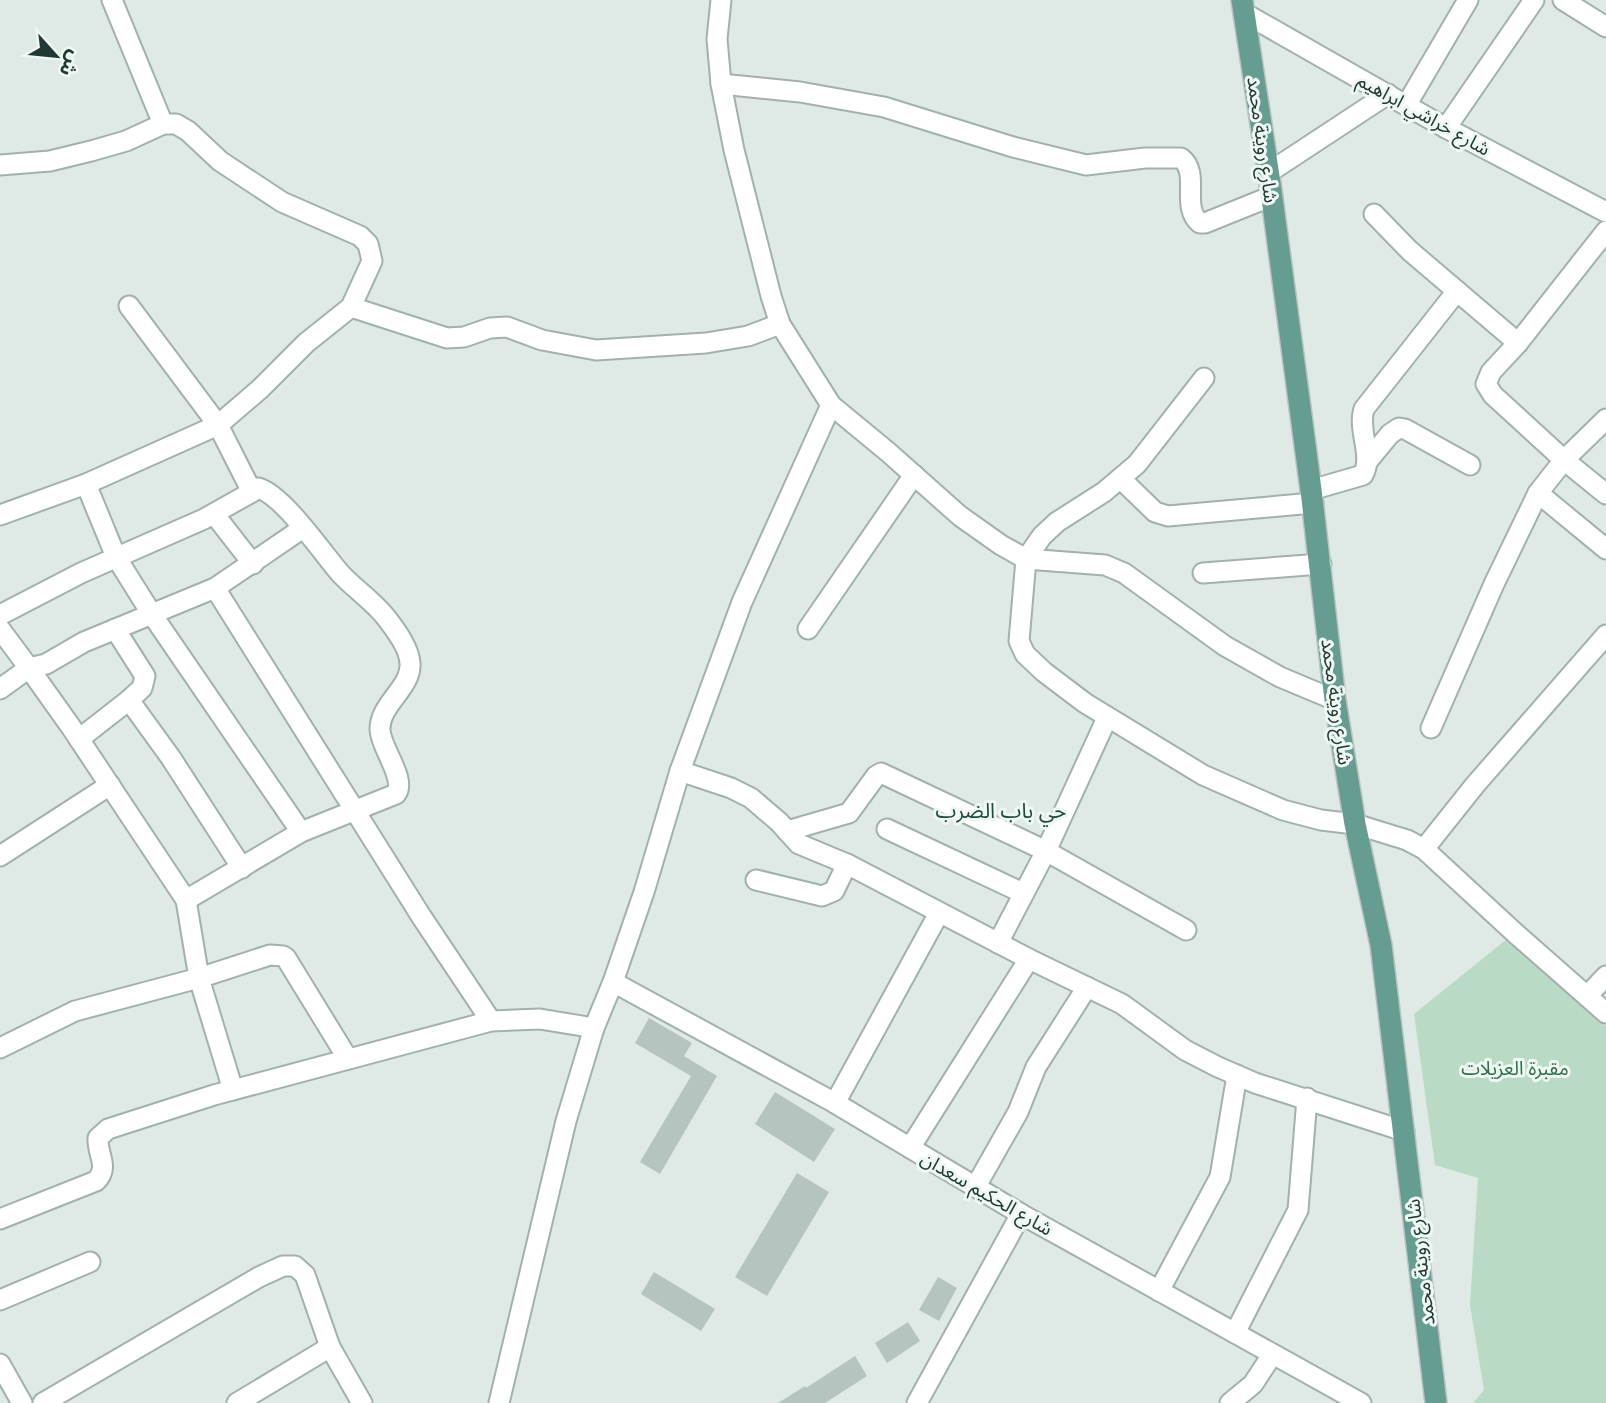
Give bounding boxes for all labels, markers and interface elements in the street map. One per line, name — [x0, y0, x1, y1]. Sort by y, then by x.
north arrow — [21, 21, 91, 91]
text: ش — [54, 46, 89, 81]
street label: شارع خراشي ابراهيم — [1352, 67, 1495, 163]
street label: شارع روينة محمد — [1240, 75, 1285, 205]
street label: شارع روينة محمد — [1314, 637, 1359, 767]
district label: حي باب الضرب — [936, 796, 1066, 827]
park label: مقبرة العزيلات — [1461, 1055, 1569, 1081]
street label: شارع الحكيم سعدان — [915, 1145, 1058, 1243]
street label: شارع روينة محمد — [1399, 1197, 1442, 1327]

